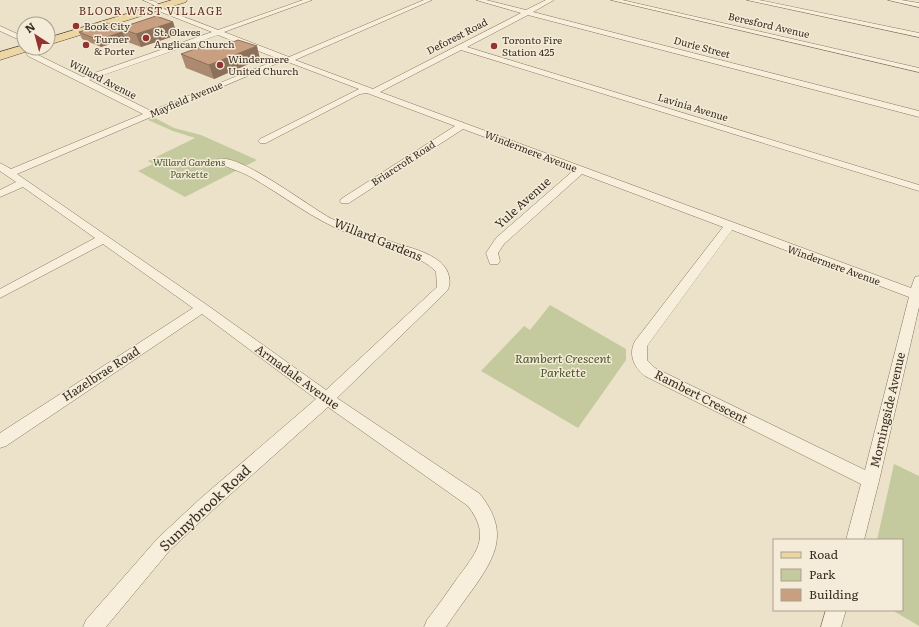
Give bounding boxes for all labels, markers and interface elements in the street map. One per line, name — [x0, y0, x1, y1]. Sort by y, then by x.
district label: BLOOR WEST VILLAGE — [79, 2, 223, 18]
street label: Beresford Avenue — [727, 8, 811, 41]
street label: Deforest Road — [424, 14, 490, 57]
north arrow — [16, 16, 56, 56]
text: N — [21, 18, 38, 36]
place label: Book City — [84, 18, 130, 33]
marker: Book City — [71, 21, 81, 31]
place label: St. Olaves Anglican Church — [154, 24, 235, 51]
place label: Turner & Porter — [94, 31, 135, 58]
place label: Toronto Fire Station 425 — [502, 32, 562, 59]
street label: Durie Street — [672, 32, 732, 61]
marker: St. Olaves Anglican Church — [141, 33, 151, 43]
marker: Turner & Porter — [81, 40, 91, 50]
marker: Toronto Fire Station 425 — [489, 41, 499, 51]
place label: Windermere United Church — [228, 51, 299, 78]
street label: Willard Avenue — [67, 55, 140, 102]
marker: Windermere United Church — [215, 60, 225, 70]
street label: Mayfield Avenue — [147, 76, 225, 121]
street label: Lavinia Avenue — [656, 89, 730, 124]
street label: Windermere Avenue — [483, 126, 580, 175]
street label: Briarcroft Road — [368, 136, 438, 189]
park label: Willard Gardens Parkette — [153, 154, 225, 181]
street label: Yule Avenue — [490, 172, 554, 232]
street label: Willard Gardens — [331, 213, 426, 265]
street label: Windermere Avenue — [786, 241, 883, 288]
street label: Armadale Avenue — [252, 339, 344, 413]
street label: Hazelbrae Road — [58, 341, 143, 405]
park label: Rambert Crescent Parkette — [515, 349, 611, 381]
street label: Morningside Avenue — [865, 350, 909, 469]
street label: Rambert Crescent — [652, 365, 751, 427]
street label: Sunnybrook Road — [154, 459, 255, 555]
legend — [773, 539, 903, 611]
text: Road — [809, 545, 839, 563]
text: Park — [809, 565, 836, 583]
text: Building — [809, 585, 859, 603]

